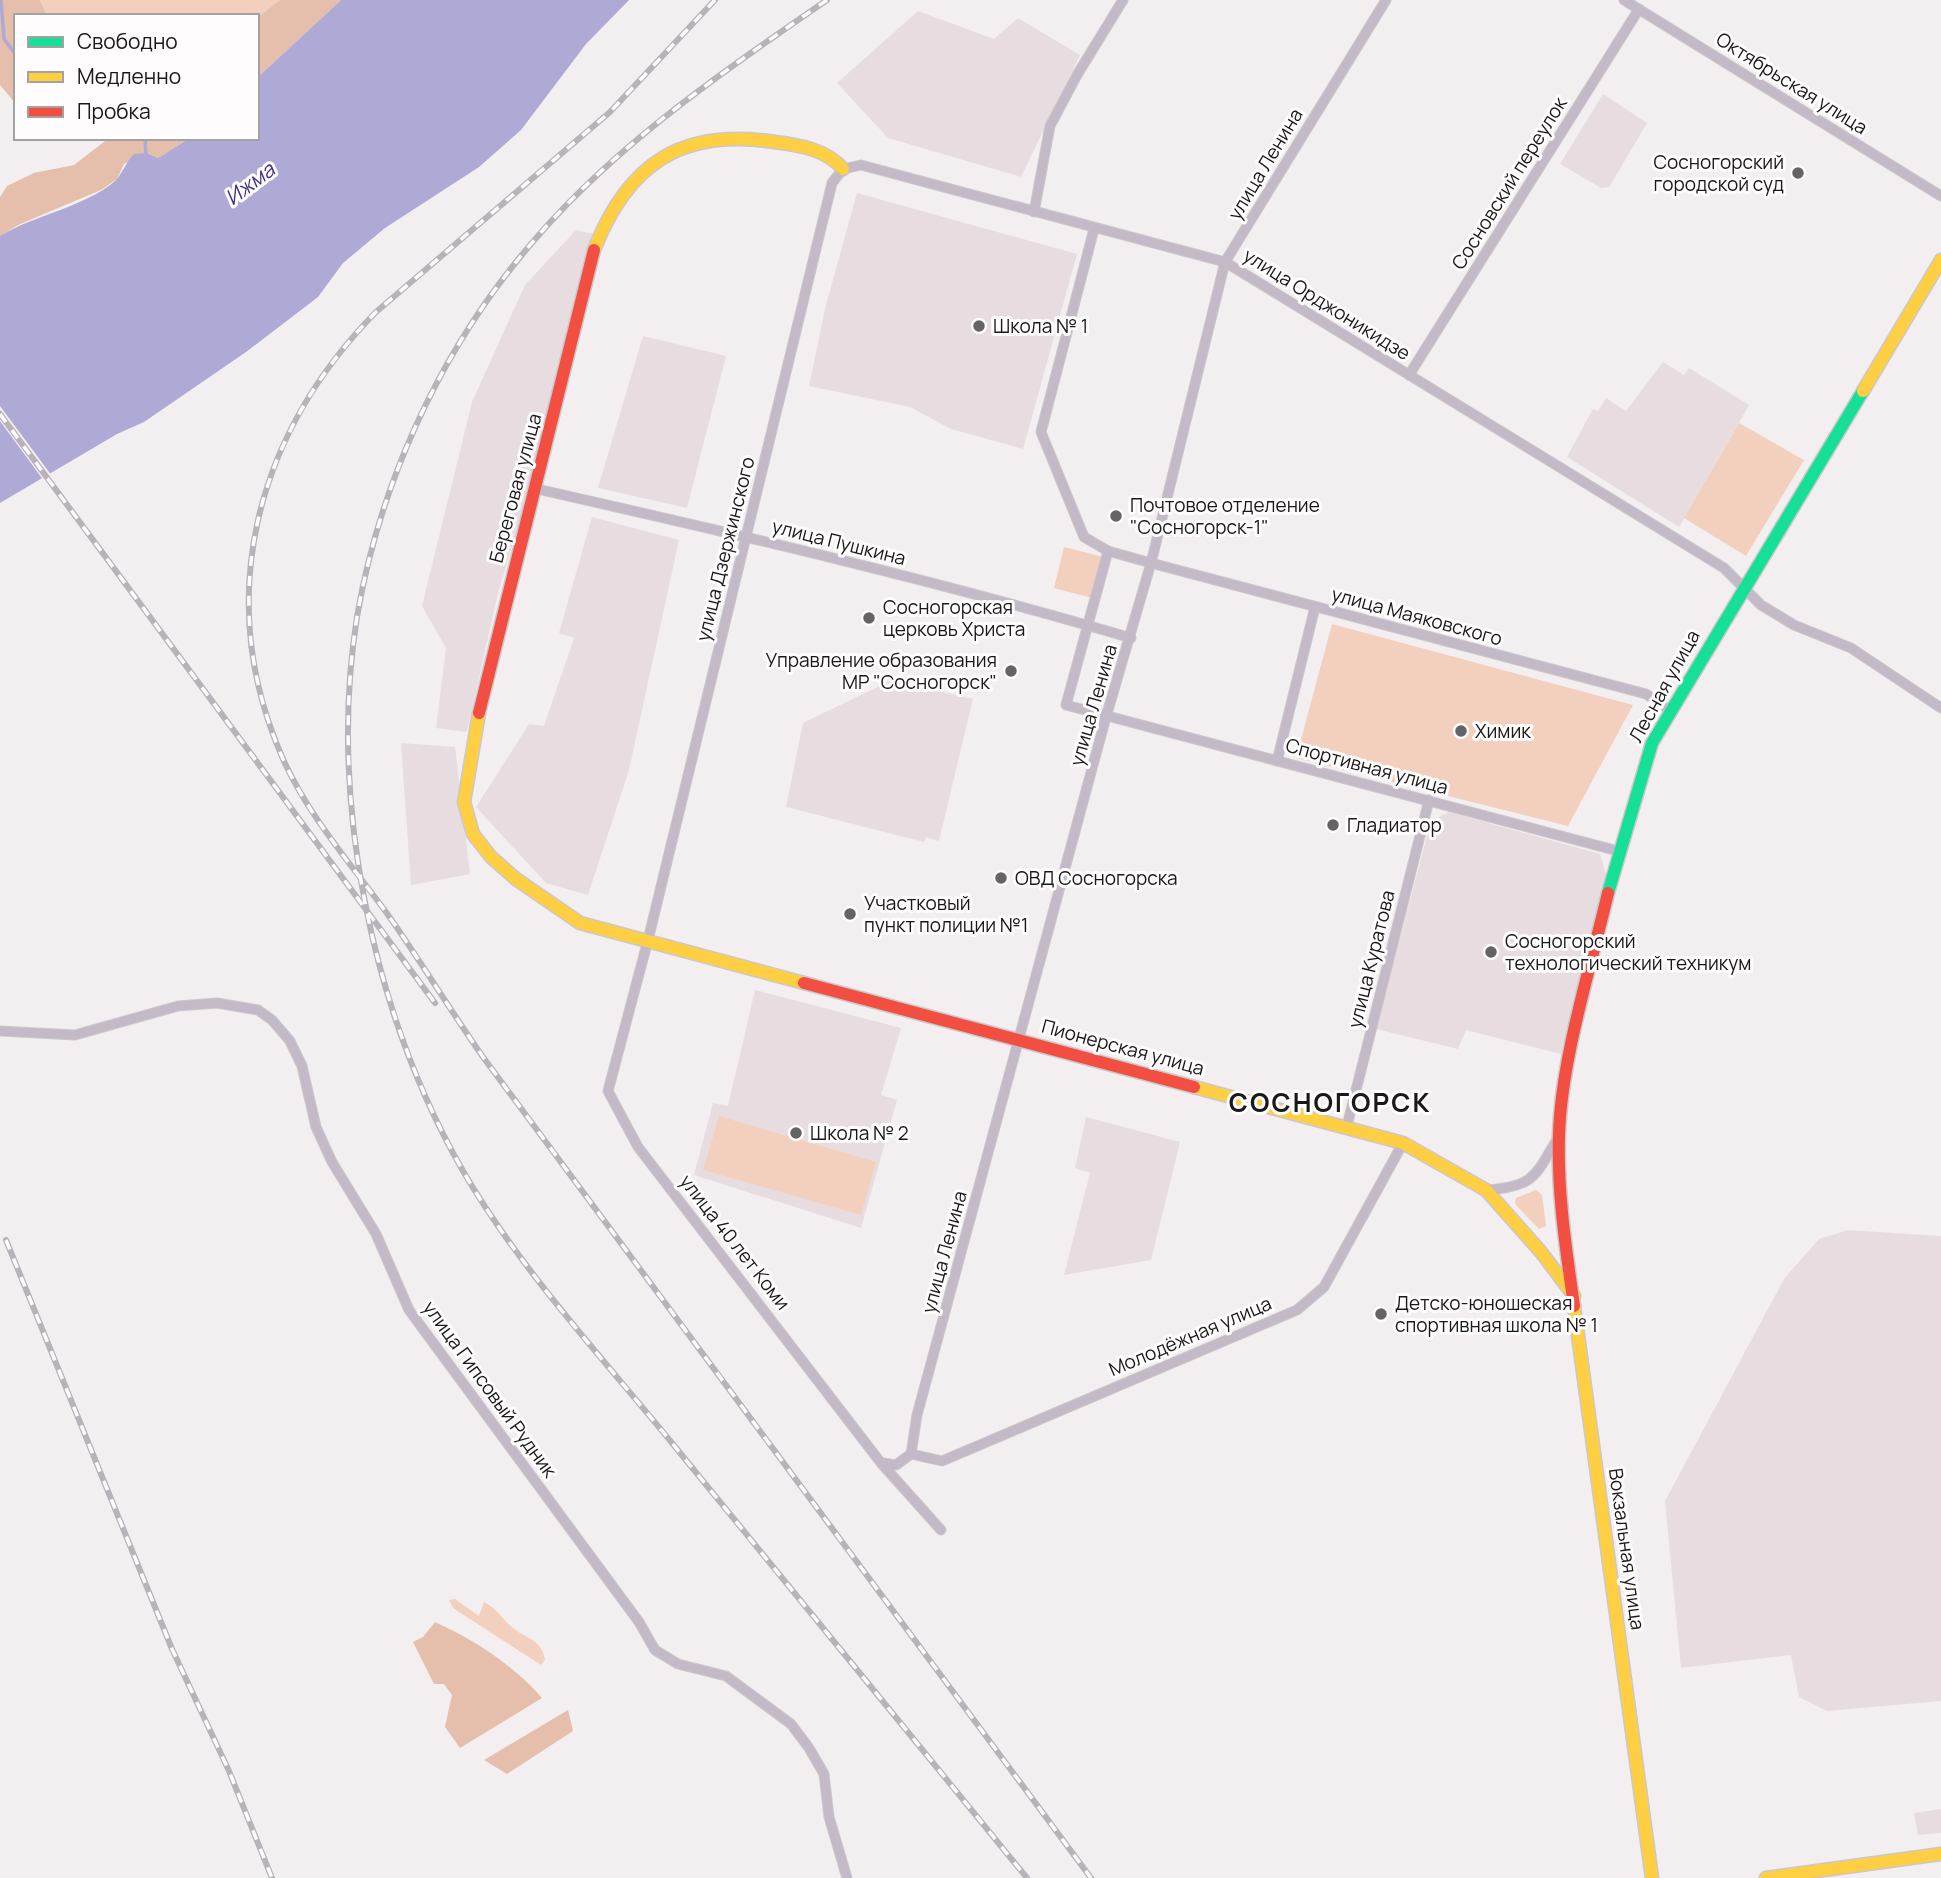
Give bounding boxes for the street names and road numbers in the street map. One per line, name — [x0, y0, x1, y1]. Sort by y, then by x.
street label: Октябрьская улица — [1711, 26, 1873, 140]
street label: Сосновский переулок — [1445, 91, 1573, 274]
street label: улица Ленина — [1221, 103, 1309, 225]
street label: улица Орджоникидзе — [1239, 242, 1415, 366]
street label: Береговая улица — [483, 410, 547, 566]
street label: улица Дзержинского — [689, 454, 761, 644]
street label: улица Пушкина — [769, 513, 909, 571]
street label: улица Маяковского — [1329, 581, 1505, 651]
street label: Лесная улица — [1622, 625, 1706, 747]
street label: улица Ленина — [1063, 641, 1123, 769]
street label: Спортивная улица — [1283, 732, 1451, 800]
street label: улица Куратова — [1341, 887, 1401, 1031]
street label: Пионерская улица — [1039, 1013, 1207, 1081]
street label: улица 40 лет Коми — [674, 1169, 796, 1315]
street label: улица Ленина — [915, 1188, 973, 1316]
street label: Молодёжная улица — [1105, 1290, 1275, 1382]
street label: улица Гипсовый Рудник — [417, 1296, 563, 1483]
street label: Вокзальная улица — [1603, 1466, 1651, 1632]

